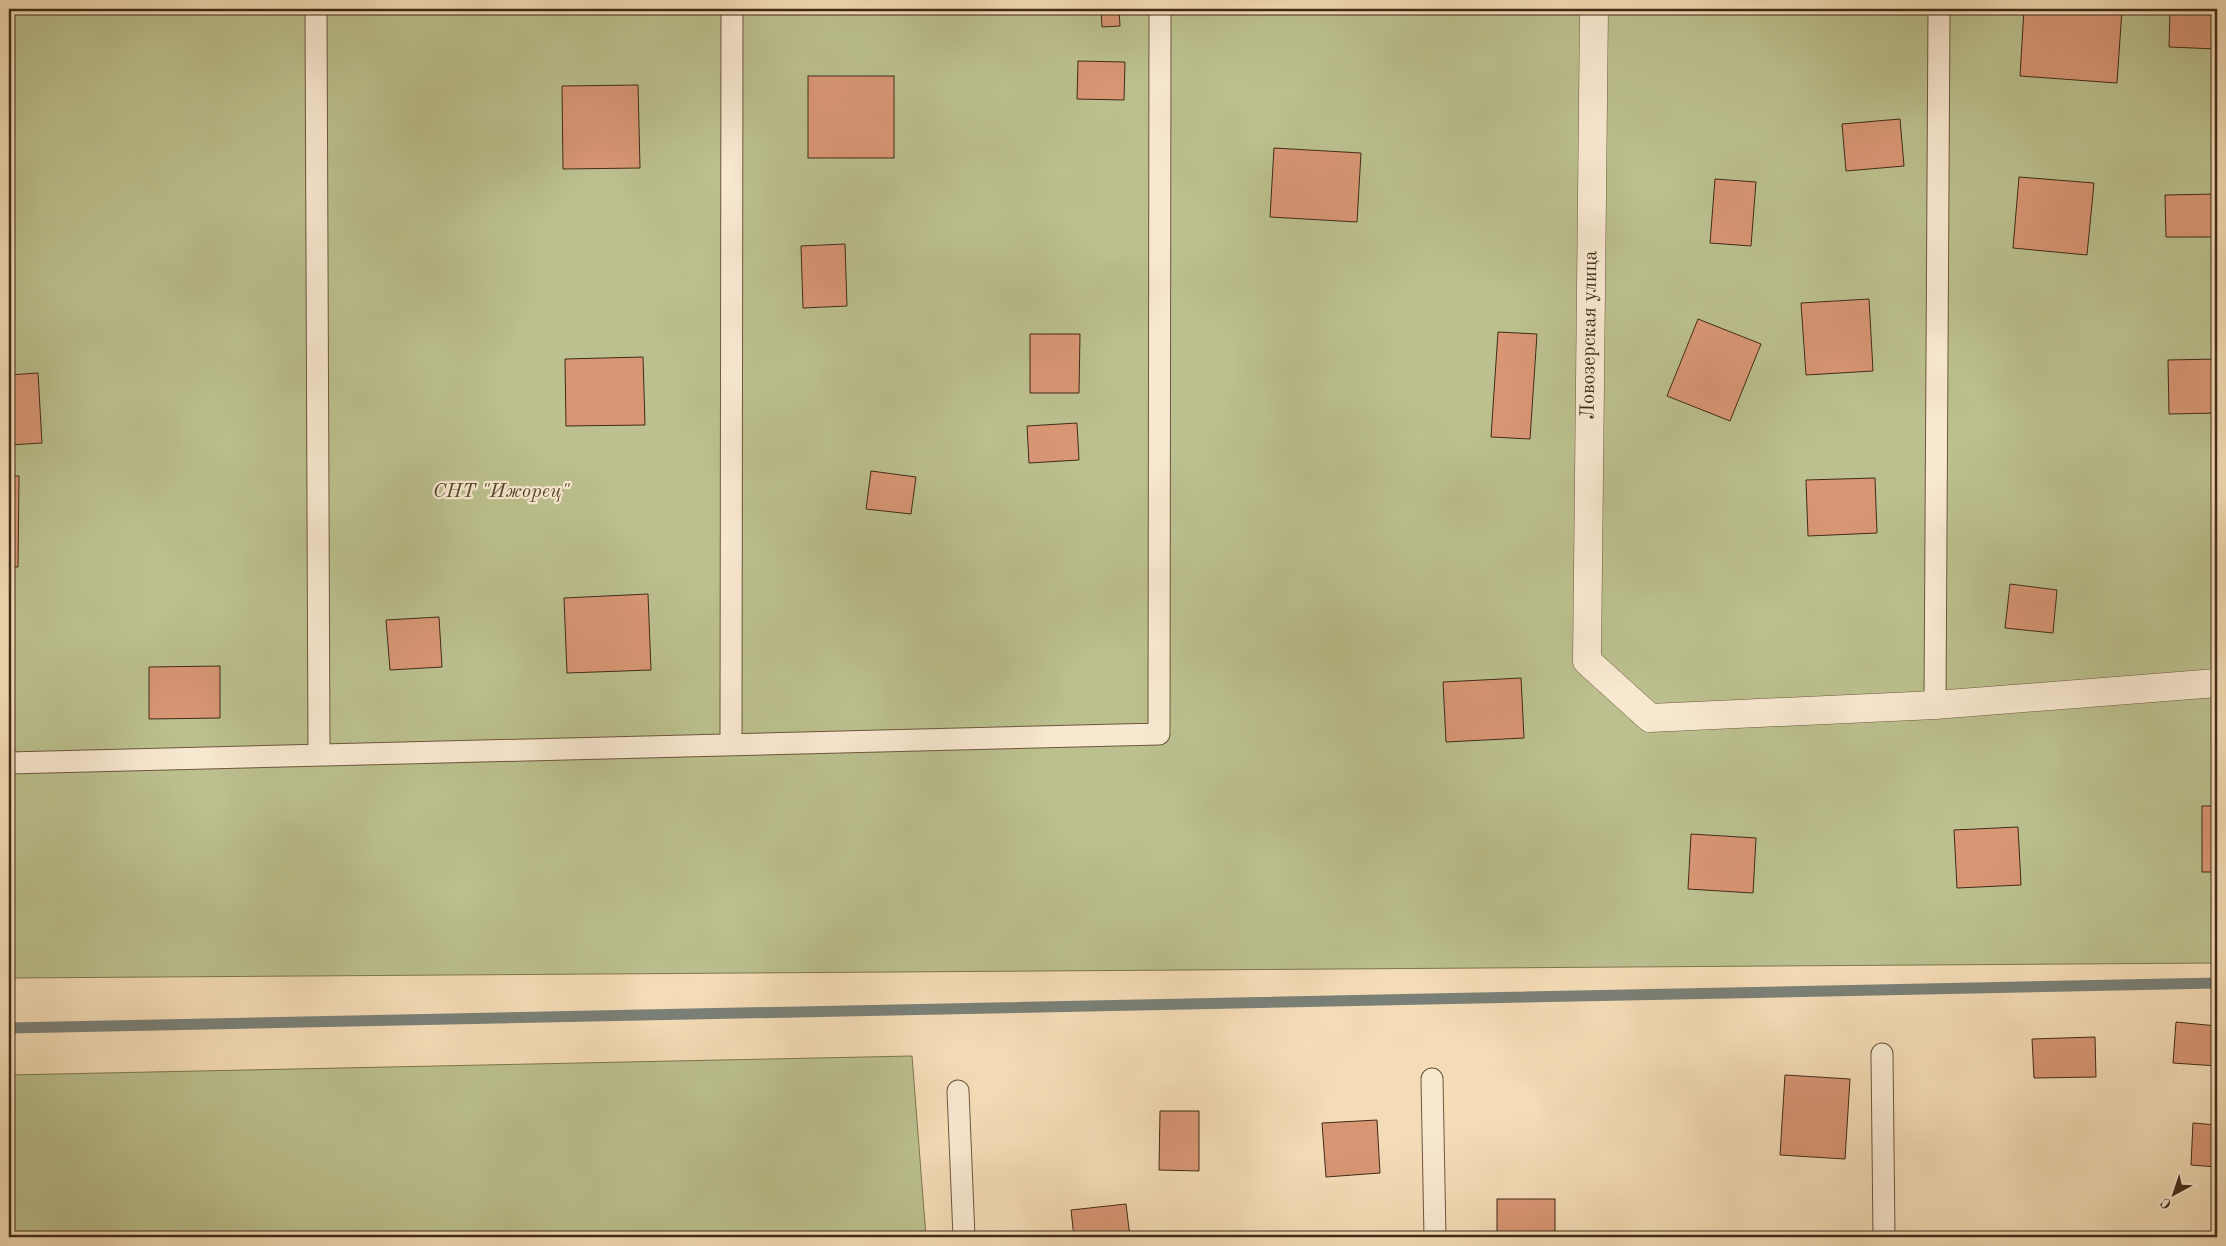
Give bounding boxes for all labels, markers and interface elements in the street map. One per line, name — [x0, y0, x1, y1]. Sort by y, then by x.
street label: Ловозерская улица — [1579, 250, 1601, 420]
park label: СНТ "Ижорец" — [433, 482, 570, 502]
north arrow — [2148, 1168, 2198, 1218]
text: С — [2158, 1195, 2174, 1212]

